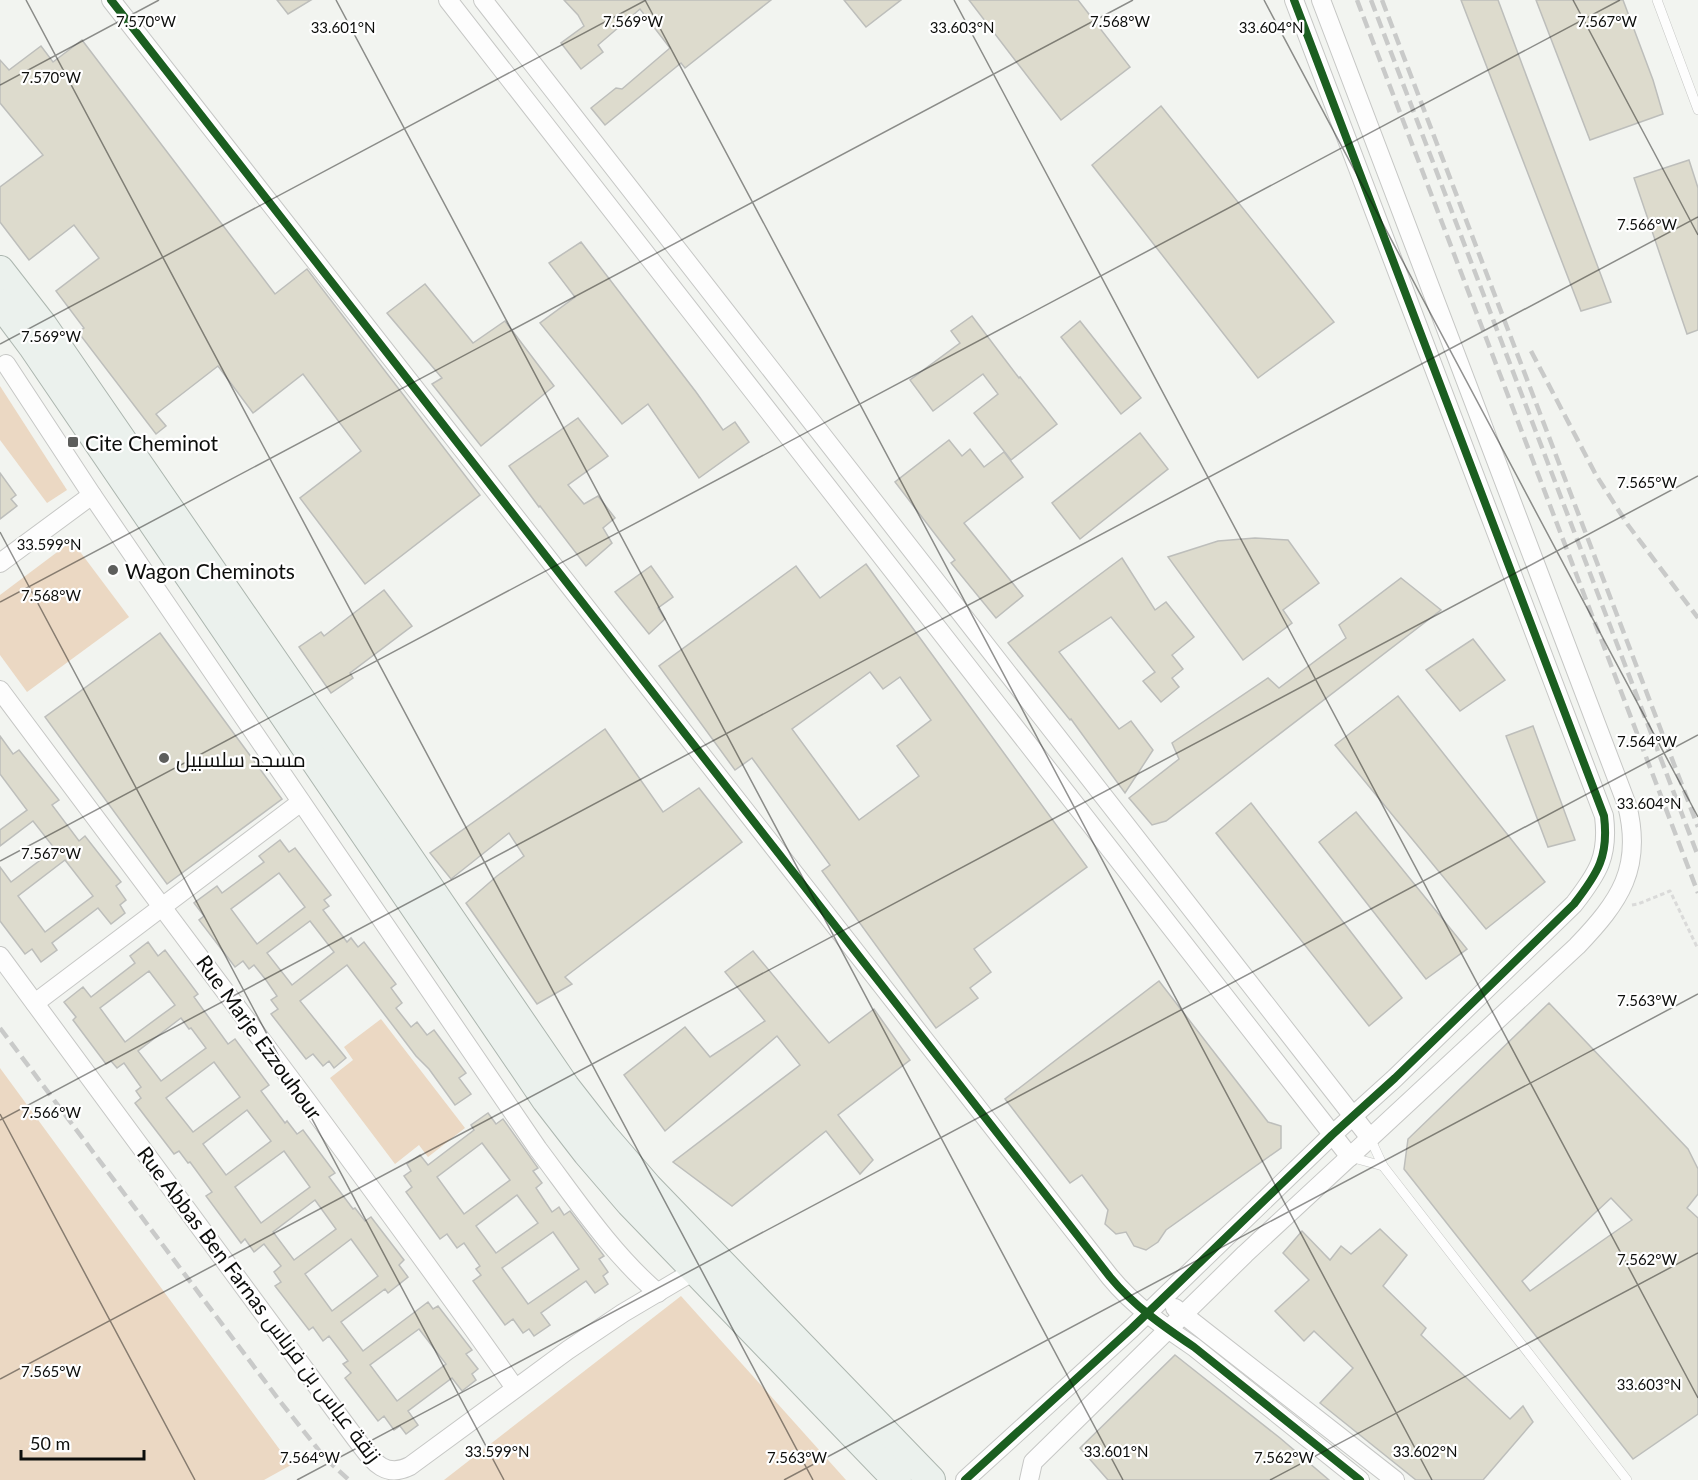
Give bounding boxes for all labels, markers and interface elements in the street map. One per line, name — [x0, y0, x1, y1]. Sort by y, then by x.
text: 7.570°W — [116, 12, 177, 30]
text: 7.569°W — [603, 12, 664, 30]
text: 7.568°W — [1090, 12, 1151, 30]
text: 7.567°W — [1577, 12, 1638, 30]
text: 33.601°N — [311, 18, 375, 36]
text: 33.603°N — [930, 18, 994, 36]
text: 33.604°N — [1239, 18, 1303, 36]
text: 7.570°W — [21, 68, 82, 86]
text: 7.566°W — [1617, 215, 1678, 233]
text: 7.569°W — [21, 327, 82, 345]
place label: Cite Cheminot — [85, 430, 219, 455]
marker: Cite Cheminot — [66, 435, 80, 449]
text: 7.565°W — [1617, 473, 1678, 491]
text: 33.599°N — [17, 535, 81, 553]
place label: Wagon Cheminots — [125, 558, 295, 583]
marker: Wagon Cheminots — [106, 563, 120, 577]
text: 7.568°W — [21, 586, 82, 604]
text: 7.564°W — [1617, 732, 1678, 750]
place label: مسجد سلسبيل — [176, 746, 306, 773]
marker: مسجد سلسبيل — [157, 751, 171, 765]
text: 33.604°N — [1617, 794, 1681, 812]
text: 7.567°W — [21, 844, 82, 862]
street label: Rue Marje Ezzouhour — [192, 950, 328, 1124]
text: 7.563°W — [1617, 991, 1678, 1009]
text: 7.566°W — [21, 1103, 82, 1121]
street label: Rue Abbas Ben Farnas زنقة عباس بن فرناس — [131, 1141, 387, 1468]
text: 7.562°W — [1617, 1250, 1678, 1268]
text: 7.565°W — [21, 1362, 82, 1380]
text: 33.603°N — [1617, 1375, 1681, 1393]
scale bar — [21, 1423, 144, 1461]
text: 50 m — [30, 1432, 70, 1454]
text: 33.599°N — [465, 1442, 529, 1460]
text: 33.601°N — [1084, 1442, 1148, 1460]
text: 33.602°N — [1393, 1442, 1457, 1460]
text: 7.564°W — [280, 1448, 341, 1466]
text: 7.563°W — [767, 1448, 828, 1466]
text: 7.562°W — [1254, 1448, 1315, 1466]

